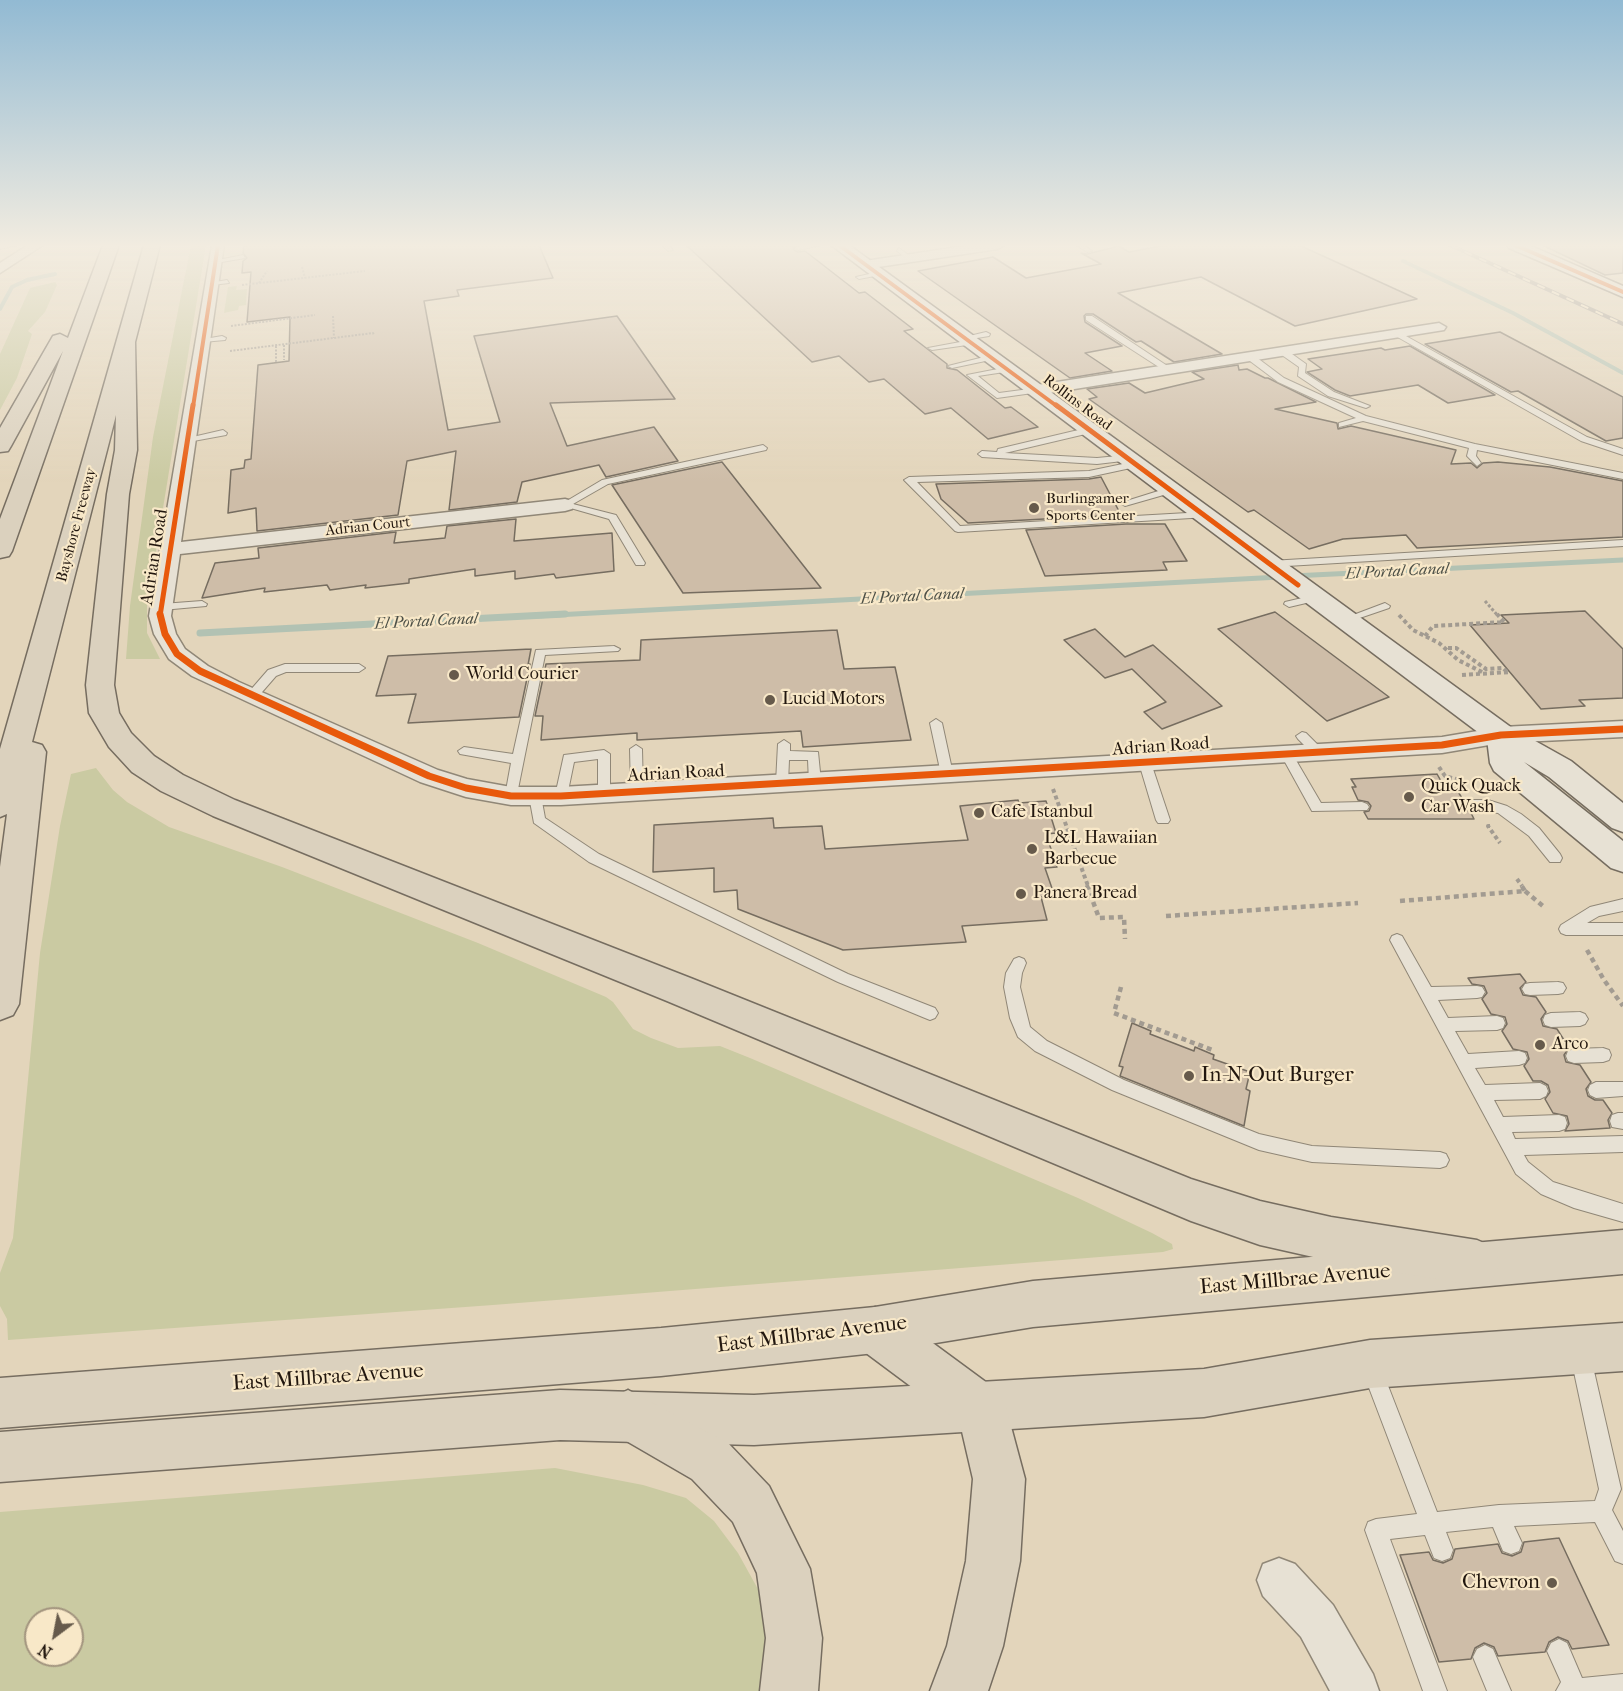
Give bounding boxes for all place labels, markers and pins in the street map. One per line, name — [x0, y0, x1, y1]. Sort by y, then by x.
place label: Burlingamer Sports Center — [1046, 490, 1135, 525]
marker: Burlingamer Sports Center — [1027, 501, 1041, 515]
place label: World Courier — [466, 664, 578, 686]
marker: World Courier — [447, 668, 461, 682]
place label: Lucid Motors — [782, 689, 885, 711]
marker: Lucid Motors — [763, 693, 777, 707]
place label: Quick Quack Car Wash — [1421, 776, 1521, 818]
marker: Quick Quack Car Wash — [1402, 790, 1416, 804]
place label: Cafe Istanbul — [991, 802, 1093, 824]
marker: Cafe Istanbul — [972, 806, 986, 820]
place label: L&L Hawaiian Barbecue — [1044, 828, 1157, 870]
marker: L&L Hawaiian Barbecue — [1025, 842, 1039, 856]
place label: Panera Bread — [1033, 883, 1137, 905]
marker: Panera Bread — [1014, 887, 1028, 901]
place label: Arco — [1552, 1034, 1588, 1056]
marker: Arco — [1533, 1038, 1547, 1052]
place label: In-N-Out Burger — [1201, 1063, 1354, 1089]
marker: In-N-Out Burger — [1182, 1069, 1196, 1083]
place label: Chevron — [1462, 1570, 1540, 1596]
marker: Chevron — [1545, 1576, 1559, 1590]

